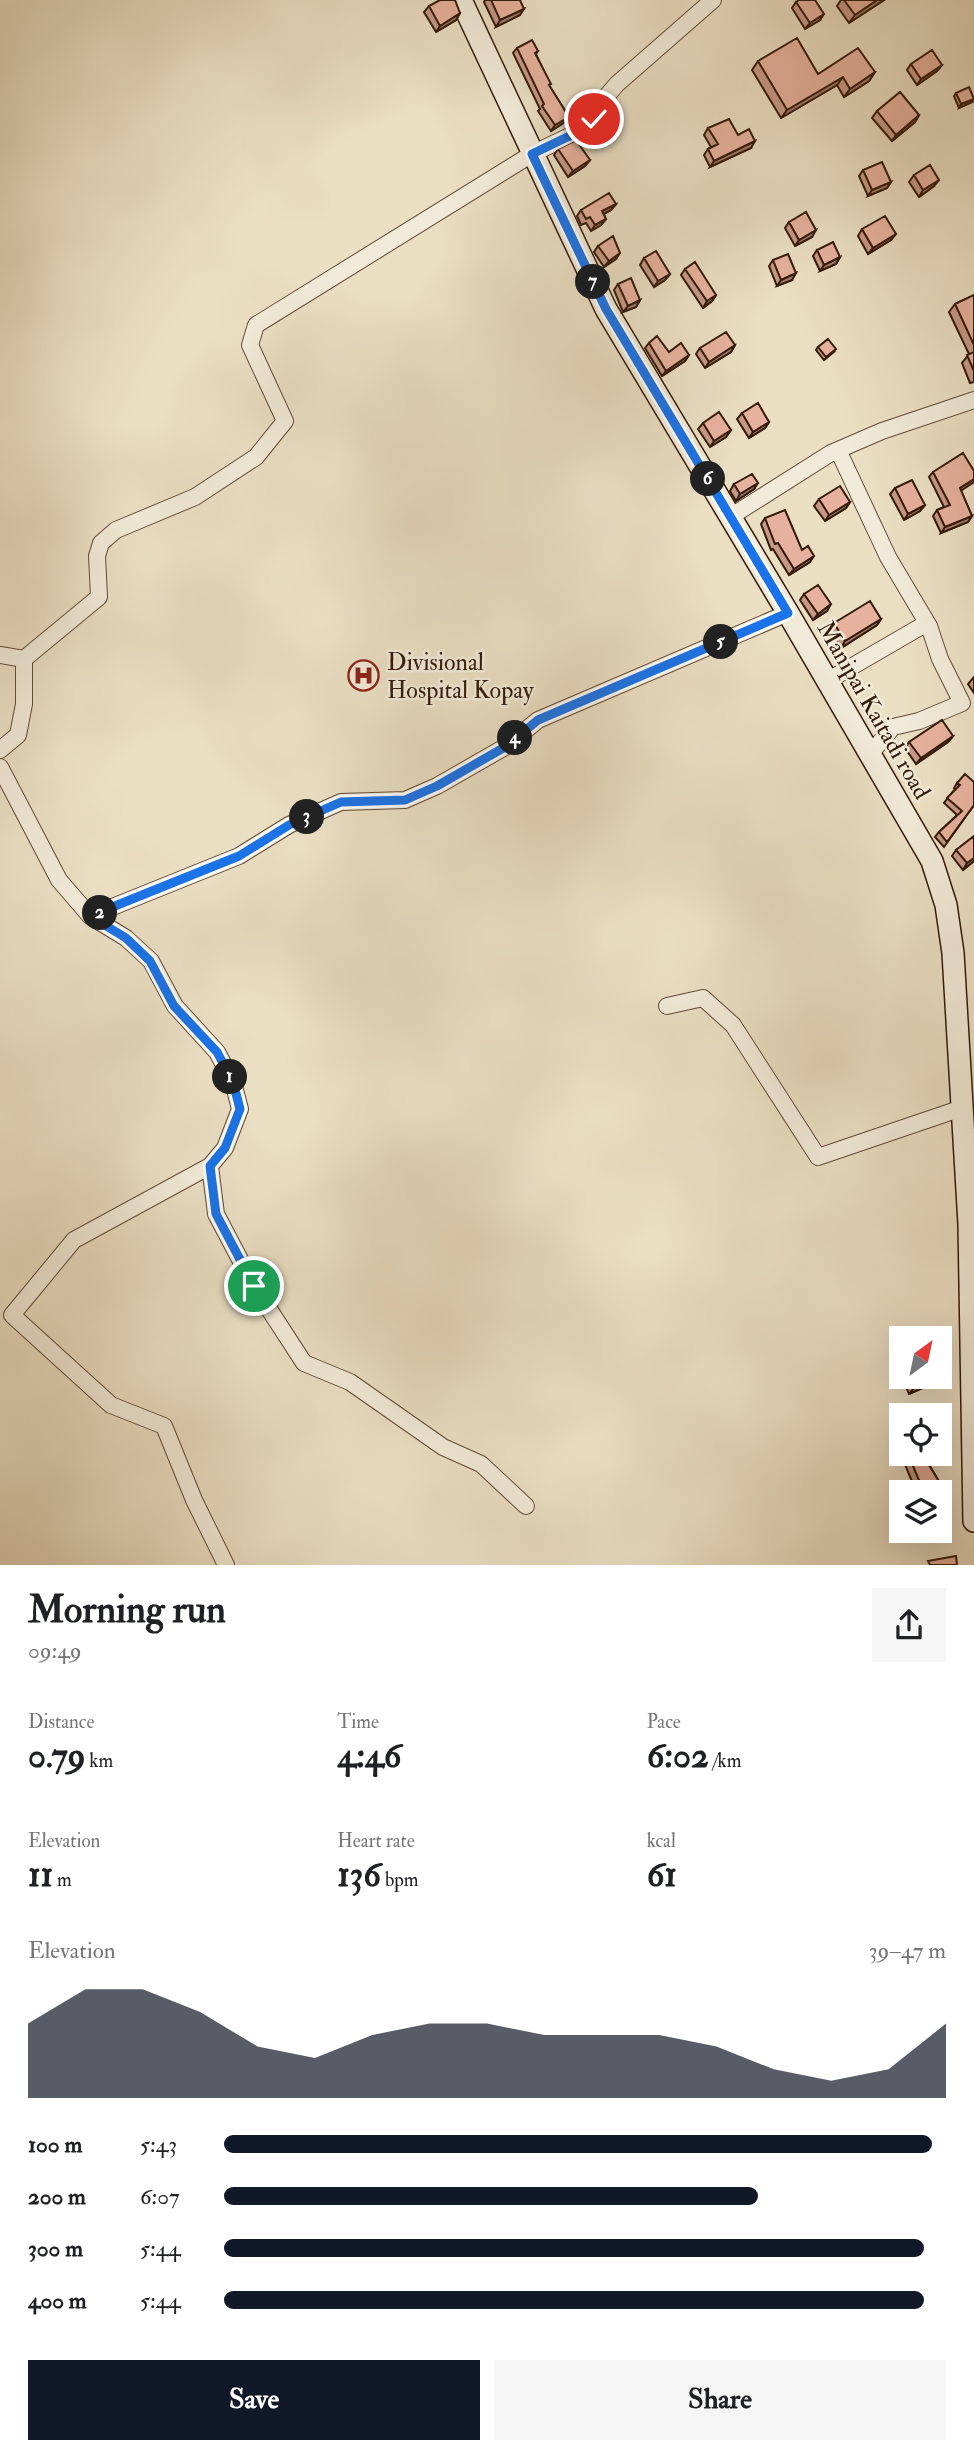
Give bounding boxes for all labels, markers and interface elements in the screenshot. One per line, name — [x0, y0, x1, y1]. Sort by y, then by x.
pin — [564, 89, 624, 149]
icon: check — [575, 100, 613, 138]
pin: 7 — [576, 264, 610, 300]
text: 7 — [588, 269, 597, 293]
pin: 6 — [690, 462, 726, 496]
text: 6 — [703, 466, 712, 490]
street label: Manipai Kaitadi road — [810, 615, 937, 805]
pin: 5 — [704, 624, 738, 660]
text: 5 — [716, 629, 725, 653]
place label: Divisional Hospital Kopay — [387, 647, 534, 706]
hospital icon: Divisional Hospital Kopay — [347, 659, 381, 693]
pin: 4 — [498, 720, 532, 756]
text: 4 — [509, 725, 520, 749]
pin: 3 — [290, 800, 324, 834]
text: 3 — [303, 804, 310, 828]
pin: 2 — [82, 895, 118, 930]
text: 2 — [95, 900, 104, 924]
pin: 1 — [212, 1060, 247, 1094]
text: 1 — [226, 1064, 233, 1088]
pin — [224, 1256, 284, 1316]
icon: arrive — [235, 1267, 273, 1305]
north arrow — [889, 1326, 952, 1390]
map controls — [889, 1326, 952, 1543]
button: locate — [889, 1403, 952, 1466]
button: layers — [889, 1480, 952, 1543]
text: Morning run — [28, 1586, 226, 1634]
button: share — [872, 1588, 946, 1662]
text: 09:49 — [28, 1636, 81, 1665]
text: Distance — [28, 1710, 94, 1734]
text: Time — [337, 1710, 379, 1734]
text: Pace — [647, 1710, 681, 1734]
text: 0.79 — [28, 1734, 85, 1778]
text: 4:46 — [337, 1734, 401, 1778]
text: 6:02 — [647, 1734, 709, 1778]
text: km — [85, 1749, 113, 1773]
text: /km — [709, 1749, 741, 1773]
text: Elevation — [28, 1829, 100, 1853]
text: Heart rate — [337, 1829, 415, 1853]
text: kcal — [647, 1829, 676, 1853]
text: 11 — [28, 1853, 53, 1897]
text: 136 — [337, 1853, 381, 1897]
text: 61 — [647, 1853, 677, 1897]
text: m — [53, 1868, 72, 1892]
text: bpm — [381, 1868, 419, 1892]
text: Elevation — [28, 1936, 116, 1965]
text: 39–47 m — [869, 1936, 946, 1965]
text: 100 m — [28, 2130, 82, 2159]
text: 5:43 — [140, 2130, 177, 2159]
text: 200 m — [28, 2182, 86, 2211]
text: 6:07 — [140, 2182, 180, 2211]
text: 300 m — [28, 2234, 83, 2263]
text: 5:44 — [140, 2234, 181, 2263]
text: 400 m — [28, 2286, 87, 2315]
text: 5:44 — [140, 2286, 181, 2315]
button: Save — [28, 2360, 480, 2440]
button: Share — [494, 2360, 946, 2440]

